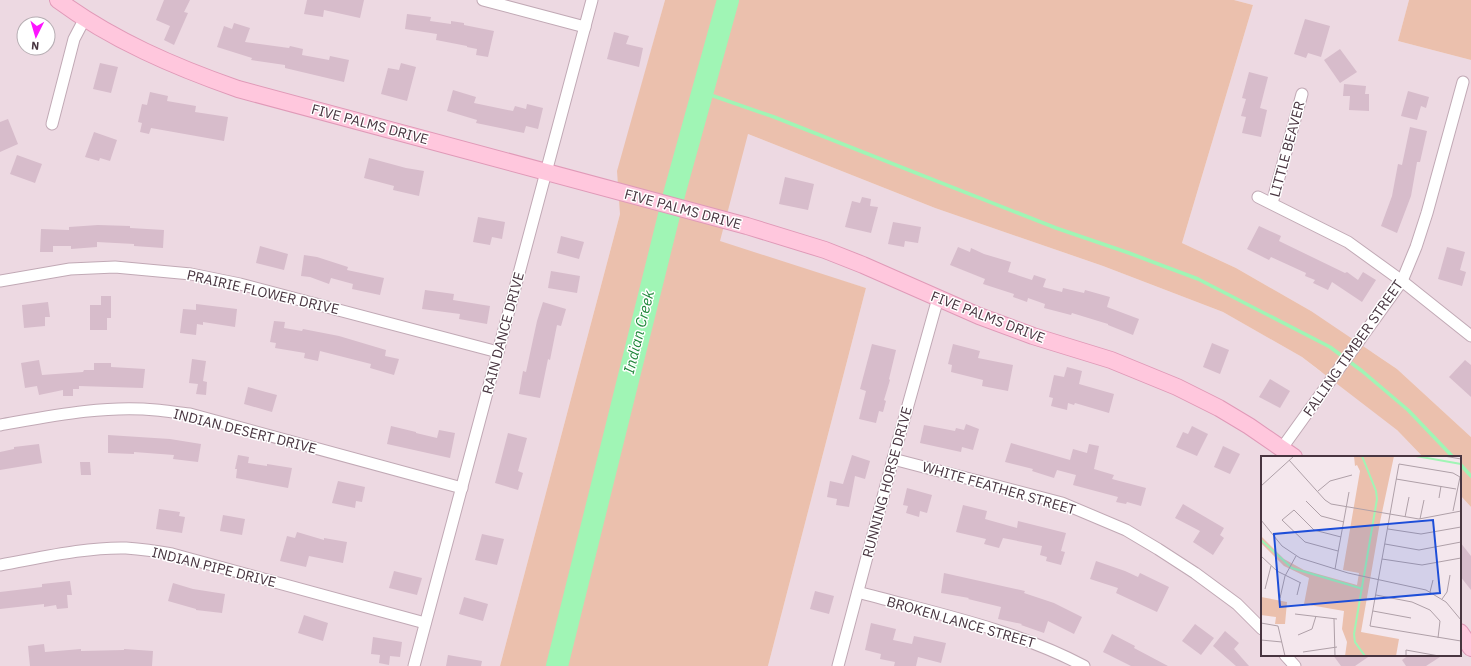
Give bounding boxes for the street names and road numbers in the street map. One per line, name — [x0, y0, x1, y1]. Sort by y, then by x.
street label: LITTLE BEAVER — [1266, 99, 1308, 199]
street label: FIVE PALMS DRIVE — [309, 100, 431, 148]
street label: FIVE PALMS DRIVE — [622, 185, 744, 233]
street label: PRAIRIE FLOWER DRIVE — [185, 266, 341, 318]
street label: RAIN DANCE DRIVE — [478, 270, 528, 396]
street label: FALLING TIMBER STREET — [1299, 276, 1407, 420]
street label: FIVE PALMS DRIVE — [928, 287, 1048, 347]
street label: INDIAN DESERT DRIVE — [171, 404, 319, 458]
street label: RUNNING HORSE DRIVE — [858, 405, 916, 559]
street label: WHITE FEATHER STREET — [920, 457, 1078, 519]
street label: INDIAN PIPE DRIVE — [150, 543, 278, 591]
street label: BROKEN LANCE STREET — [885, 592, 1037, 652]

